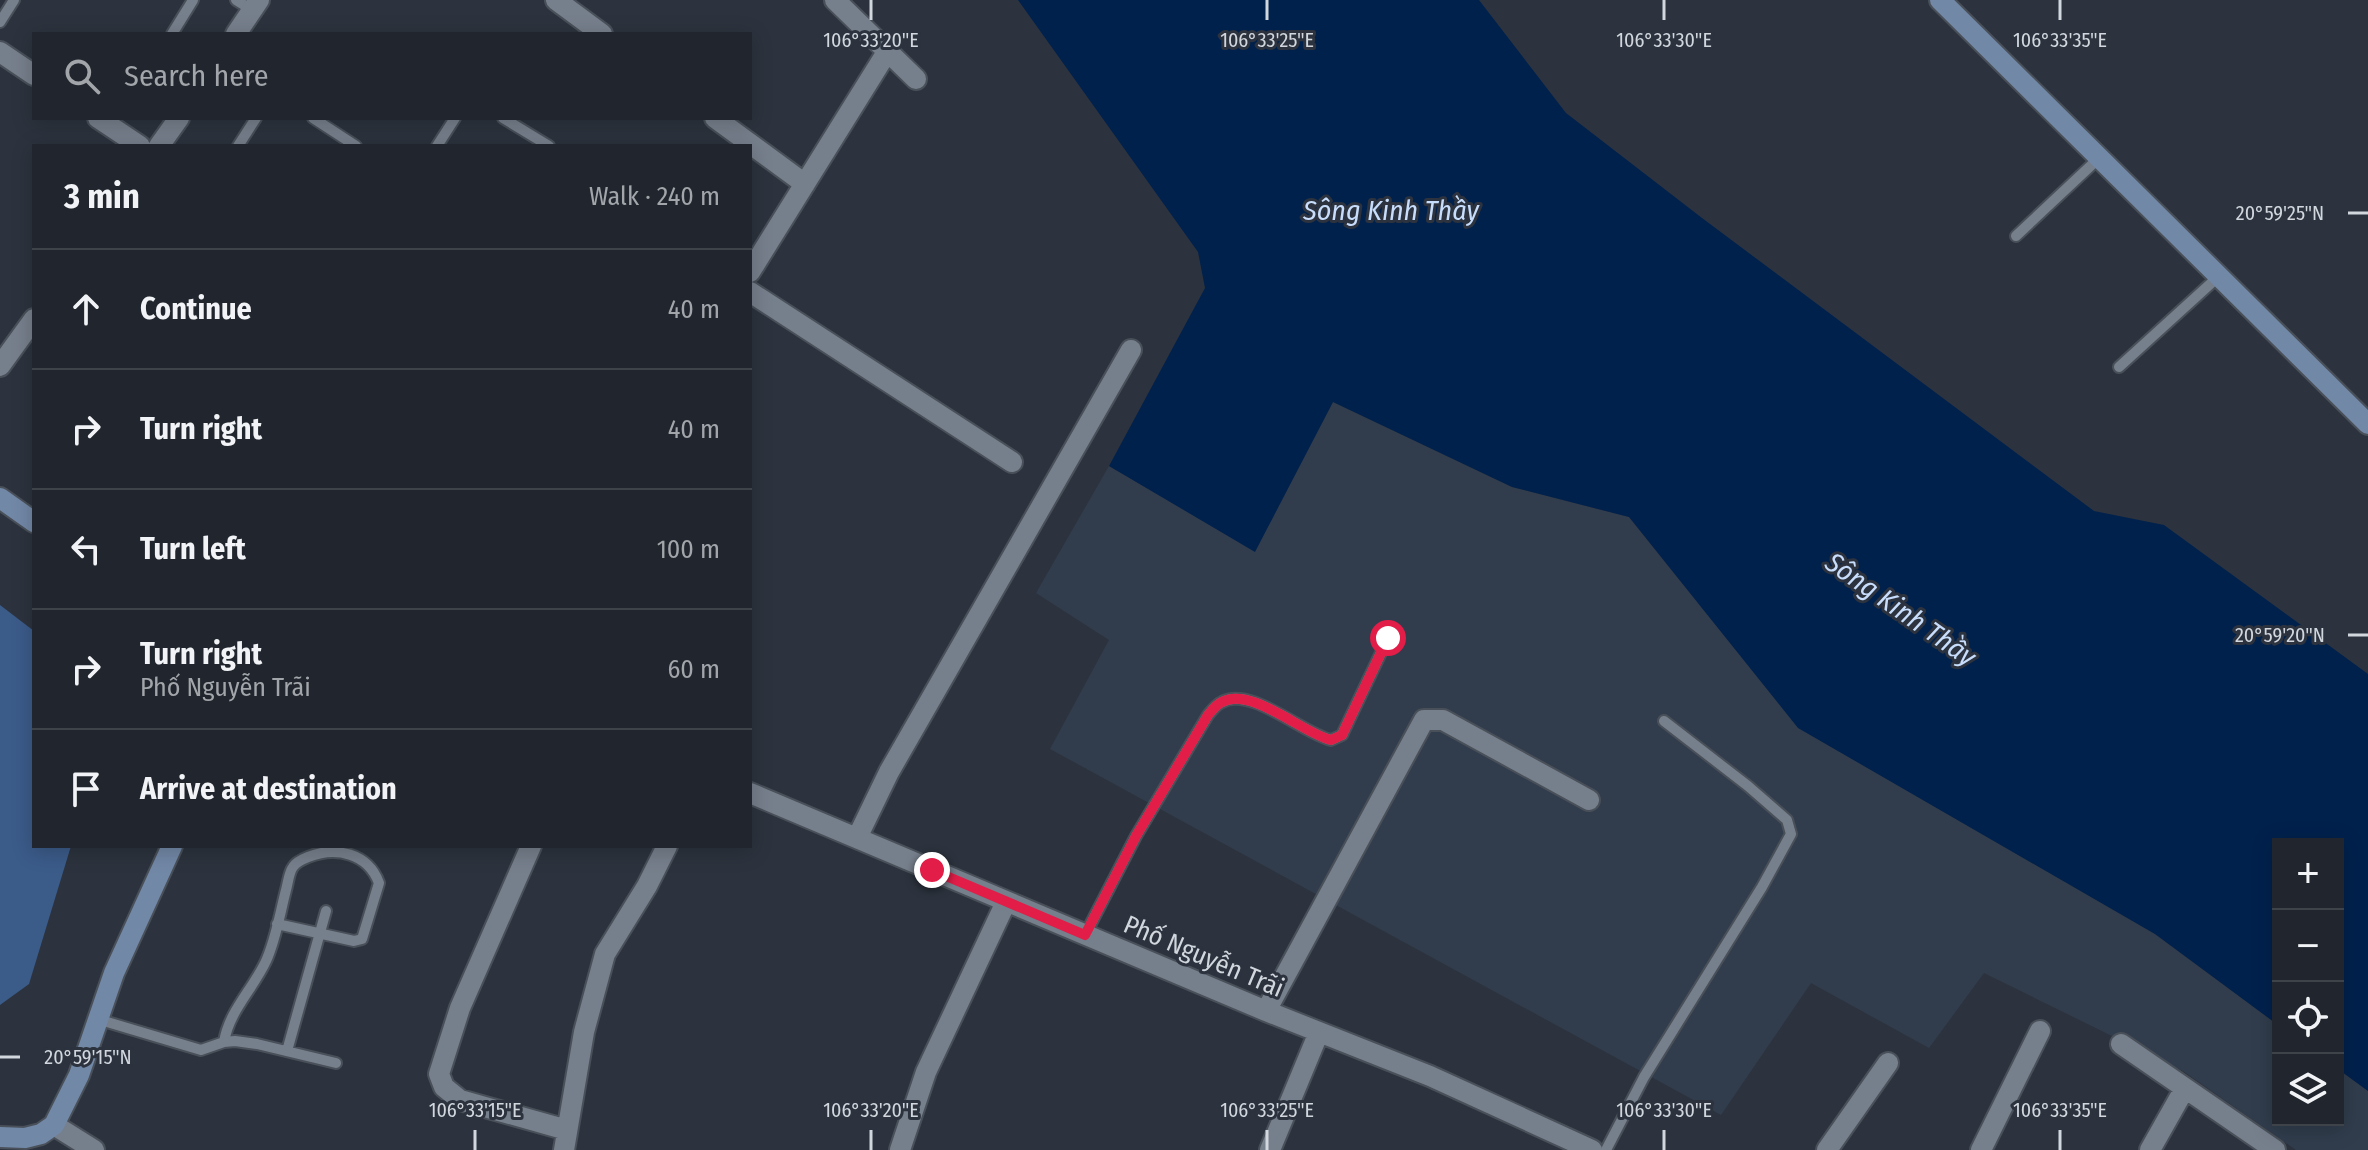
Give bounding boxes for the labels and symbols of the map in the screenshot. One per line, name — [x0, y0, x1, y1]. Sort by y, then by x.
text: 106°33'20"E — [823, 28, 919, 52]
text: 106°33'25"E — [1220, 28, 1314, 52]
text: 106°33'30"E — [1616, 28, 1712, 52]
text: 106°33'35"E — [2013, 28, 2107, 52]
water label: Sông Kinh Thầy — [1302, 194, 1481, 227]
text: 20°59'25"N — [2236, 201, 2324, 225]
water label: Sông Kinh Thầy — [1818, 545, 1984, 674]
route start — [1370, 620, 1406, 656]
text: 20°59'20"N — [2235, 623, 2325, 647]
route end — [914, 852, 950, 888]
street label: Phố Nguyễn Trãi — [1119, 909, 1289, 1004]
text: 20°59'15"N — [44, 1045, 132, 1069]
text: 106°33'15"E — [429, 1098, 521, 1122]
text: 106°33'20"E — [823, 1098, 919, 1122]
text: 106°33'25"E — [1220, 1098, 1314, 1122]
text: 106°33'30"E — [1616, 1098, 1712, 1122]
text: 106°33'35"E — [2013, 1098, 2107, 1122]

